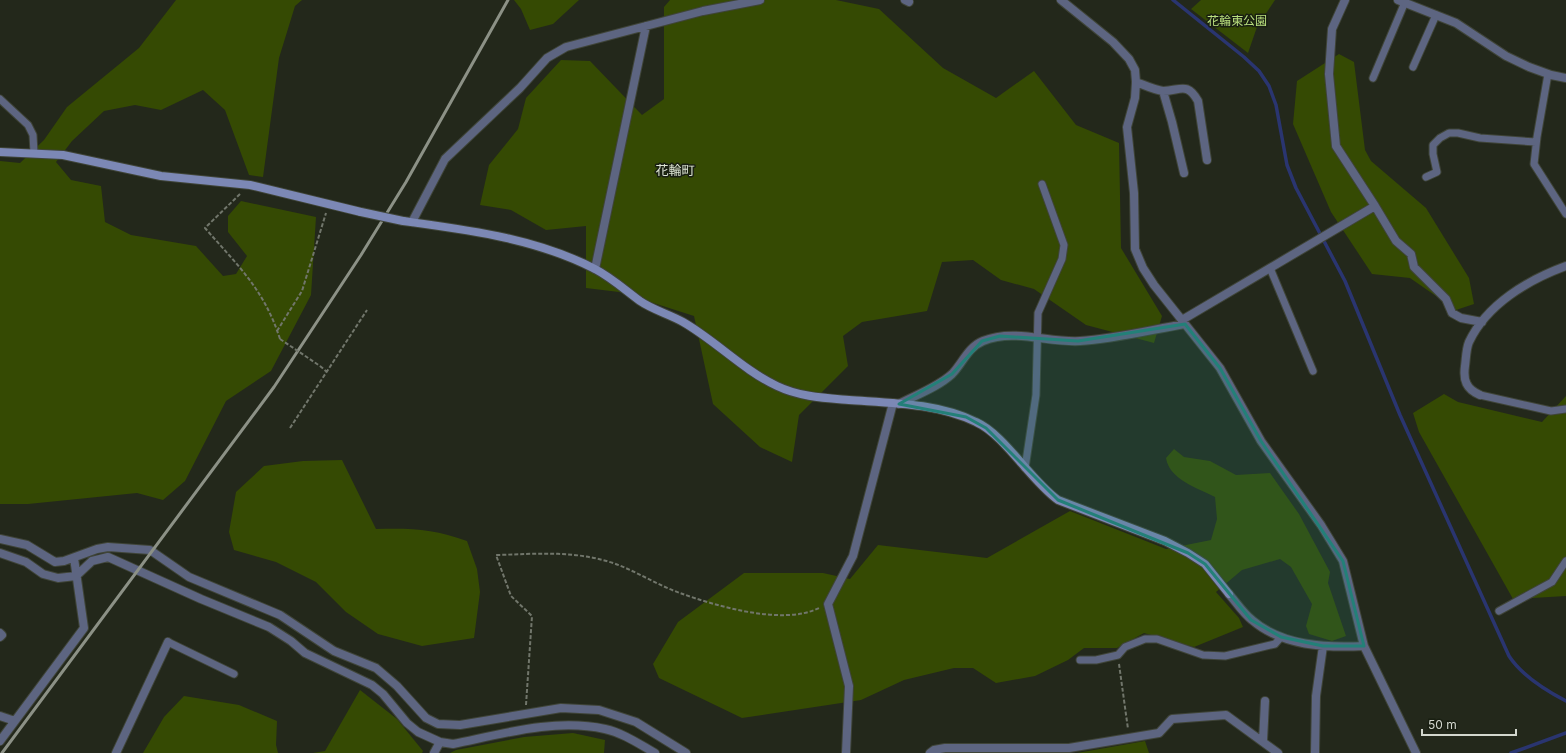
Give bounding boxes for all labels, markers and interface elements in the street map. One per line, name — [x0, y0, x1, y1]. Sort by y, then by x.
park label: 花輪東公園 — [1207, 13, 1267, 28]
district label: 花輪町 — [655, 162, 695, 178]
scale bar — [1422, 711, 1516, 737]
text: 50 m — [1428, 717, 1457, 732]

